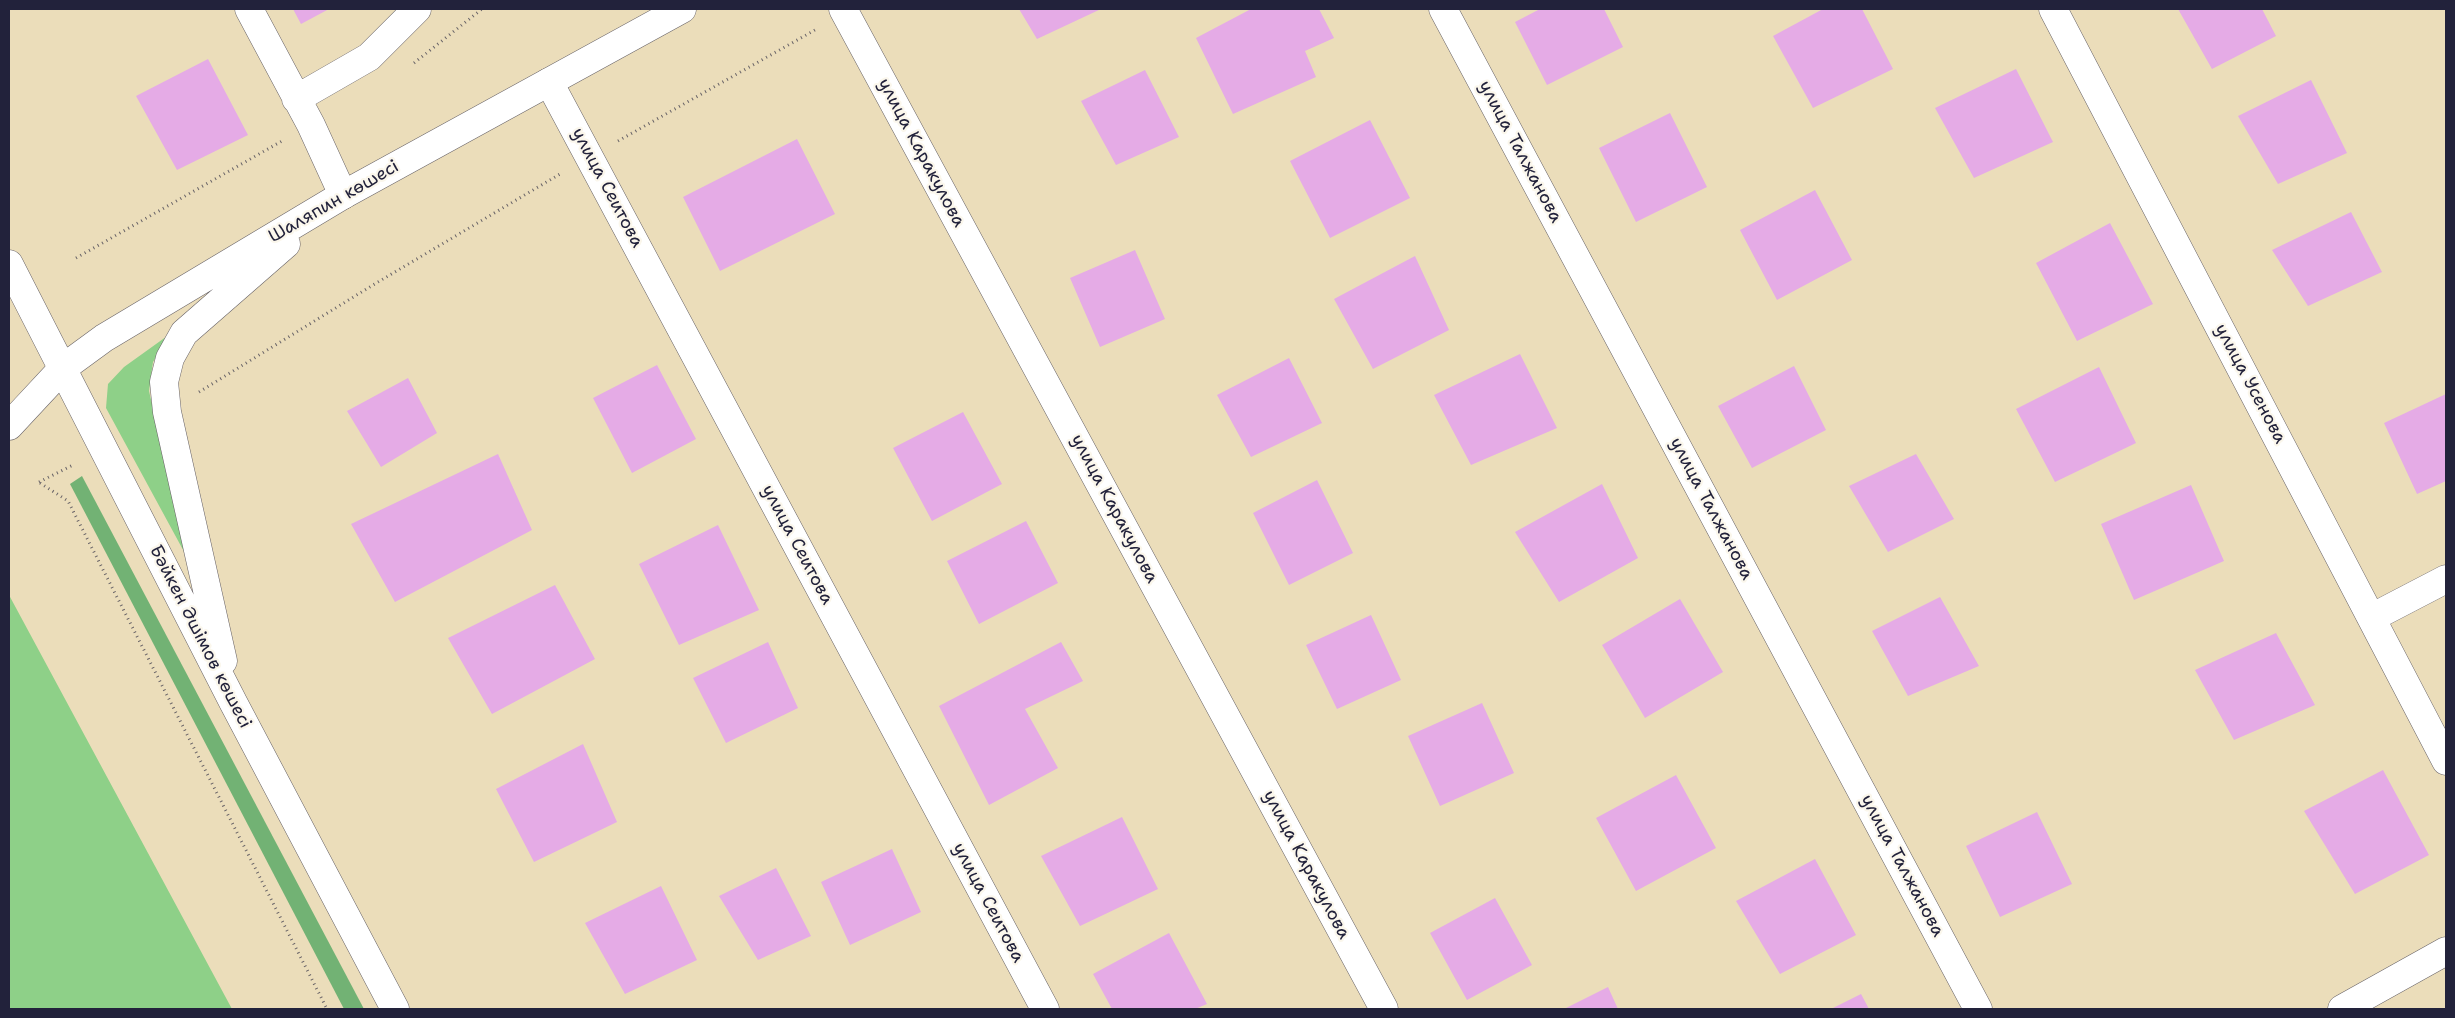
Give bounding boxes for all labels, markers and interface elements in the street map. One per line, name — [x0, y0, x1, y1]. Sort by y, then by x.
street label: улица Каракулова — [873, 75, 969, 231]
street label: улица Талжанова — [1473, 77, 1567, 227]
street label: улица Сеитова — [566, 124, 648, 252]
street label: Шаляпин көшесі — [265, 156, 403, 248]
street label: улица Усенова — [2209, 321, 2291, 447]
street label: улица Каракулова — [1066, 431, 1162, 587]
street label: улица Талжанова — [1664, 434, 1758, 584]
street label: улица Сеитова — [756, 481, 838, 609]
street label: Бәйкен Әшімов көшесі — [144, 542, 256, 732]
street label: улица Каракулова — [1258, 787, 1354, 943]
street label: улица Талжанова — [1855, 791, 1949, 941]
street label: улица Сеитова — [947, 839, 1029, 967]

